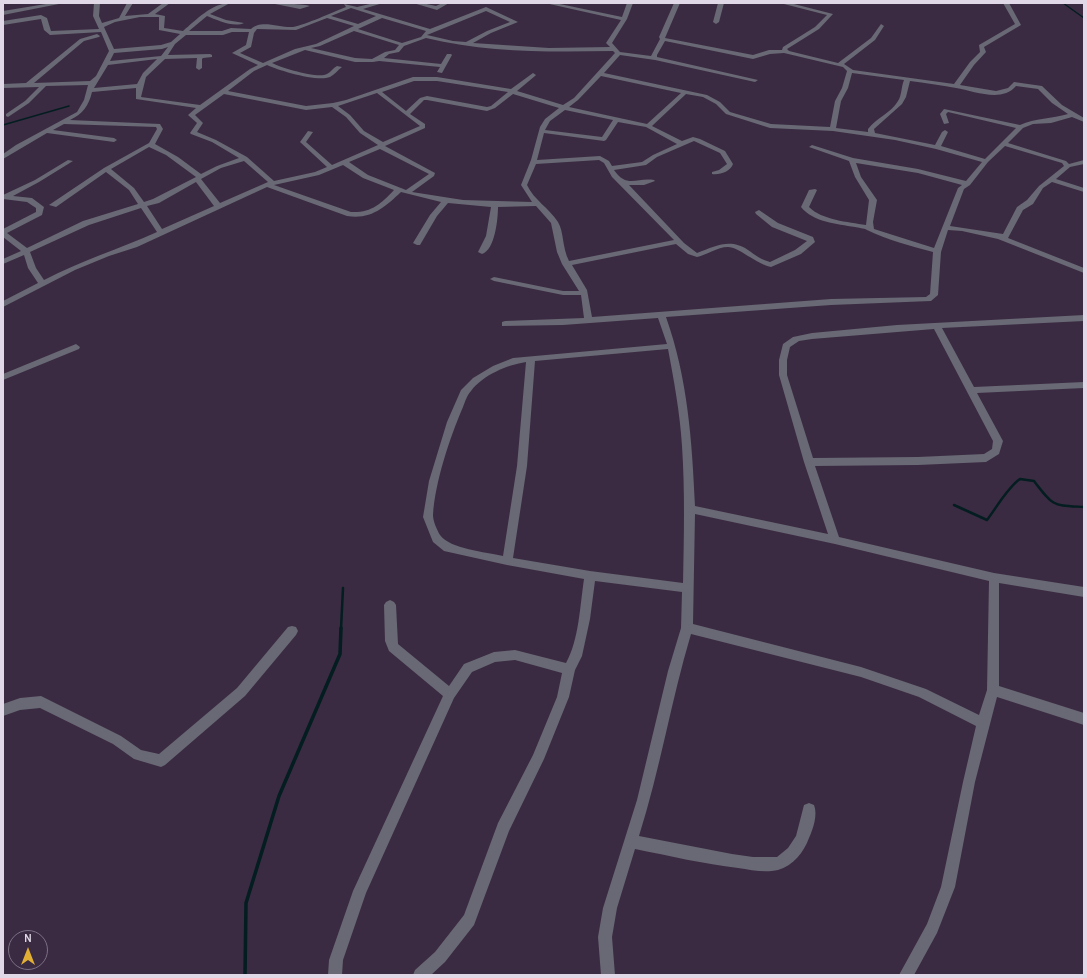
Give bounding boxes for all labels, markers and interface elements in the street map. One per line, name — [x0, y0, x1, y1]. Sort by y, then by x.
north arrow — [8, 930, 48, 970]
text: N — [24, 932, 32, 945]

